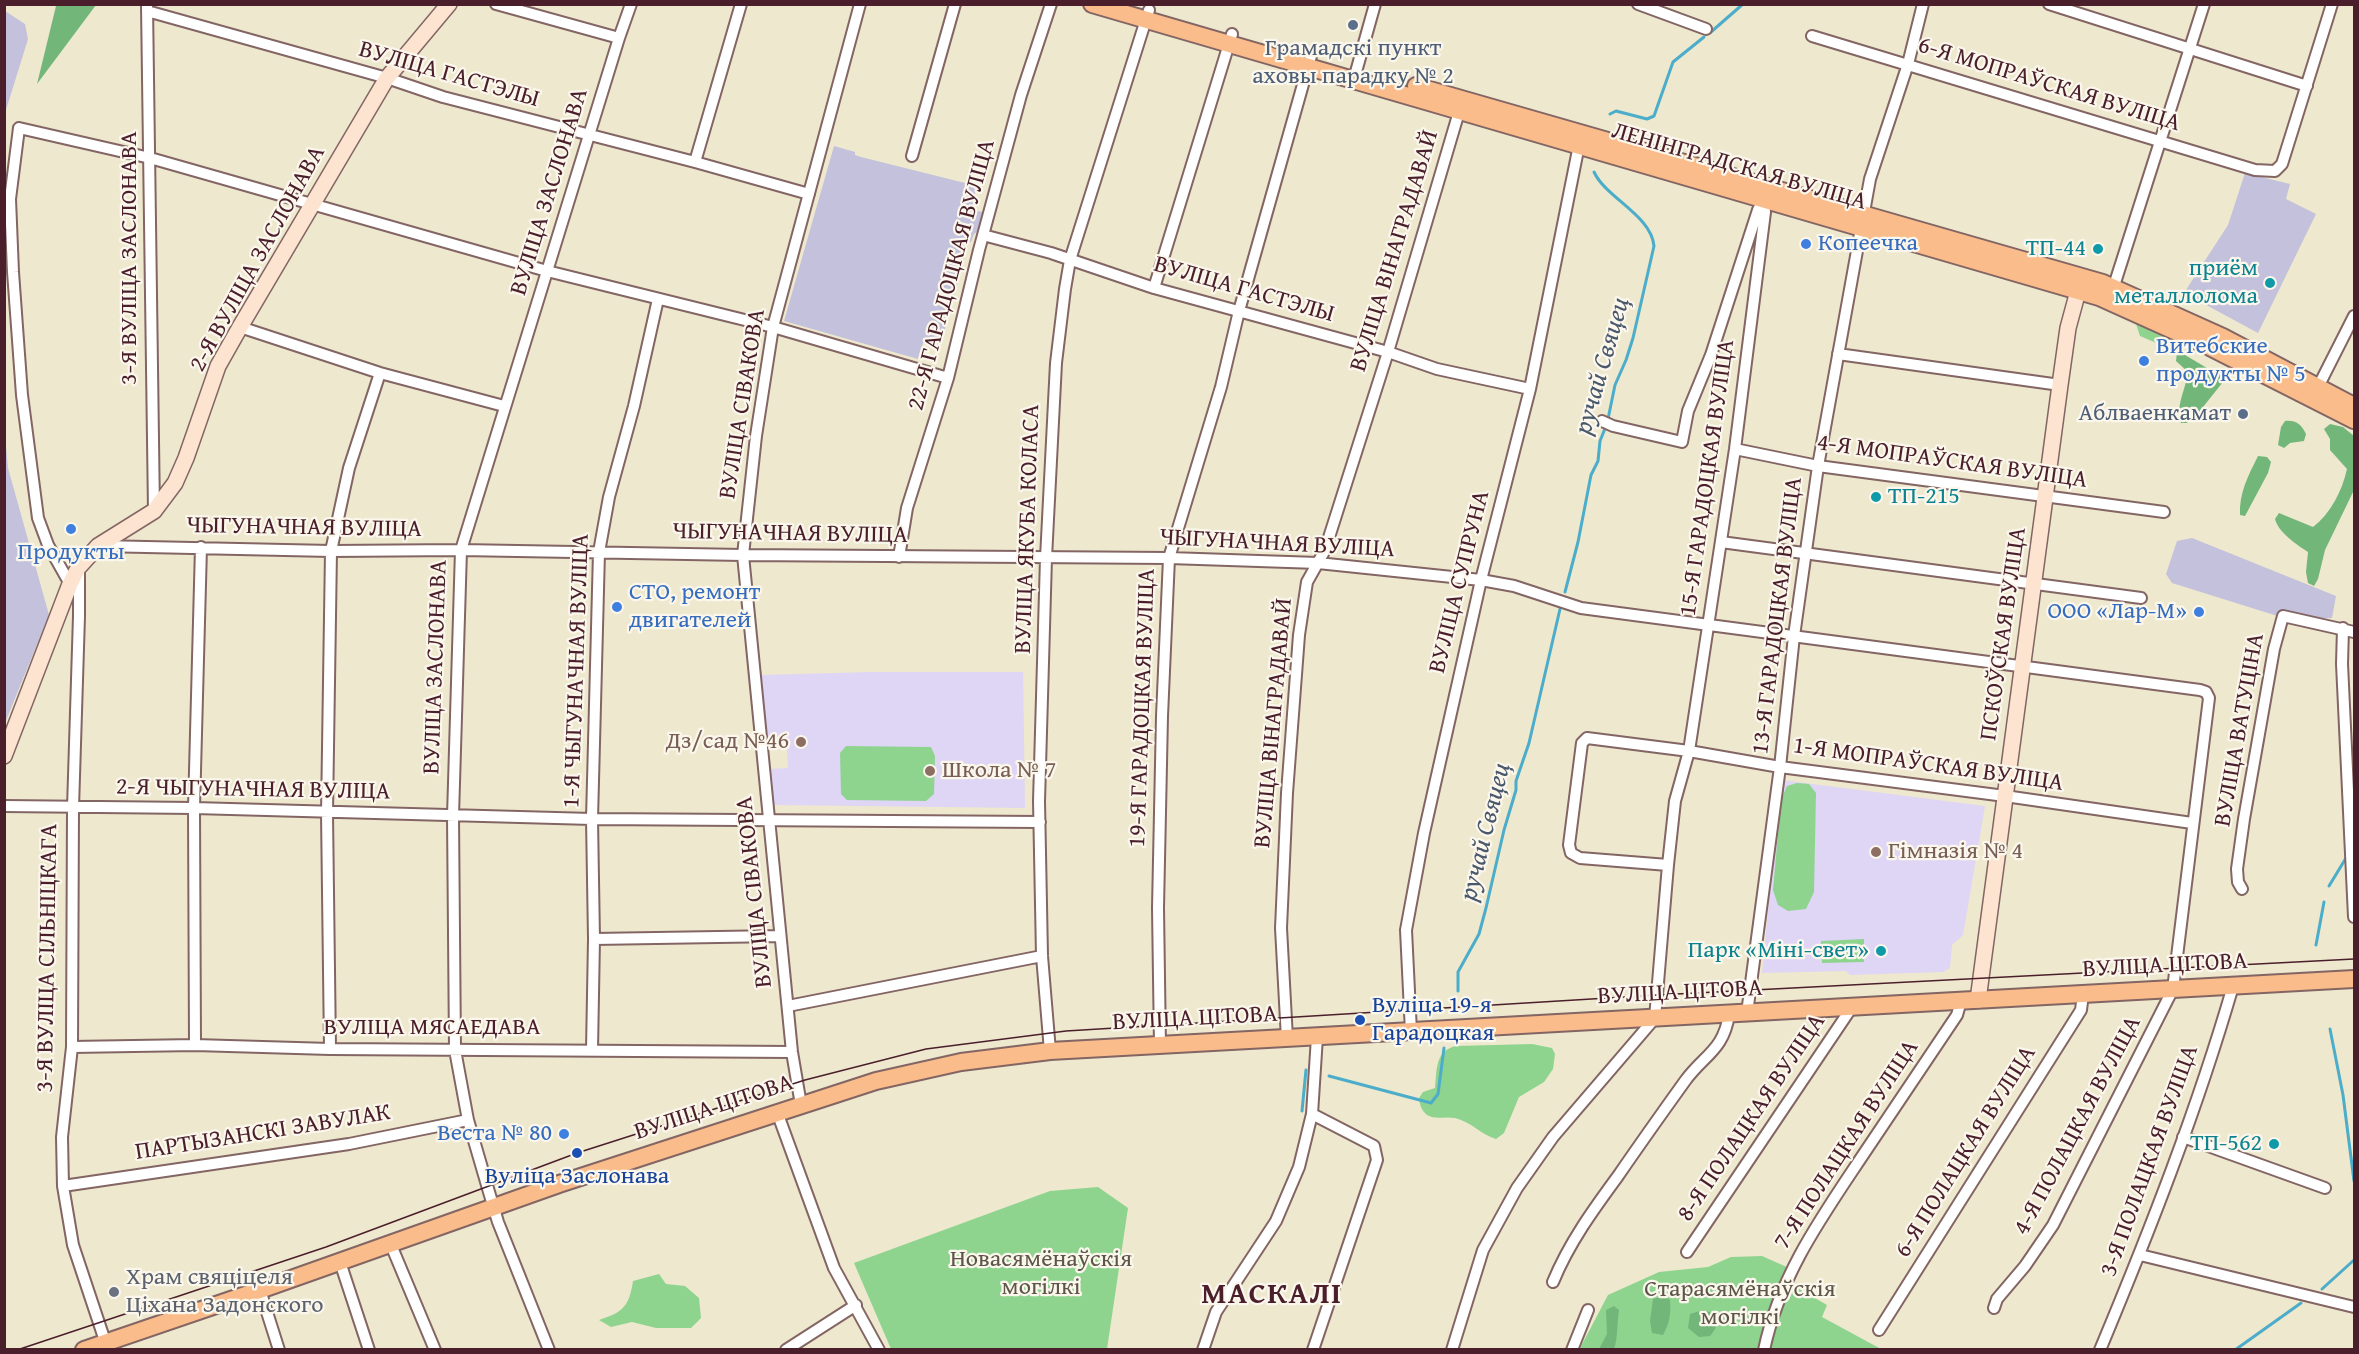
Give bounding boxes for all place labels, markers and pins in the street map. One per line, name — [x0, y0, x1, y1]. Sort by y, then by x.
marker: Грамадскі пункт аховы парадку № 2 — [1346, 18, 1360, 32]
place label: Грамадскі пункт аховы парадку № 2 — [1252, 35, 1454, 91]
place label: Копеечка — [1818, 230, 1918, 258]
place label: ТП-44 — [2026, 235, 2086, 263]
marker: Копеечка — [1799, 237, 1813, 251]
marker: ТП-44 — [2091, 242, 2105, 256]
place label: приём металлолома — [2114, 255, 2258, 311]
marker: приём металлолома — [2263, 276, 2277, 290]
place label: Витебские продукты № 5 — [2156, 333, 2306, 389]
marker: Витебские продукты № 5 — [2137, 354, 2151, 368]
place label: Аблваенкамат — [2078, 400, 2231, 428]
marker: Аблваенкамат — [2236, 407, 2250, 421]
place label: ТП-215 — [1888, 483, 1960, 511]
marker: ТП-215 — [1869, 490, 1883, 504]
marker: Продукты — [64, 522, 78, 536]
place label: Продукты — [18, 539, 124, 567]
place label: СТО, ремонт двигателей — [629, 579, 760, 635]
place label: ООО «Лар-М» — [2048, 598, 2187, 626]
marker: СТО, ремонт двигателей — [610, 600, 624, 614]
marker: ООО «Лар-М» — [2192, 605, 2206, 619]
place label: Дз/сад №46 — [666, 728, 789, 756]
marker: Дз/сад №46 — [794, 735, 808, 749]
place label: Школа № 7 — [942, 757, 1056, 785]
marker: Школа № 7 — [923, 764, 937, 778]
place label: Гімназія № 4 — [1888, 838, 2023, 866]
marker: Гімназія № 4 — [1869, 845, 1883, 859]
place label: Парк «Міні-свет» — [1688, 937, 1869, 965]
marker: Парк «Міні-свет» — [1874, 944, 1888, 958]
place label: Вуліца 19-я Гарадоцкая — [1372, 992, 1495, 1048]
marker: Вуліца 19-я Гарадоцкая — [1353, 1013, 1367, 1027]
place label: Веста № 80 — [437, 1120, 552, 1148]
marker: Веста № 80 — [557, 1127, 571, 1141]
place label: ТП-562 — [2190, 1130, 2262, 1158]
marker: ТП-562 — [2267, 1137, 2281, 1151]
marker: Вуліца Заслонава — [570, 1146, 584, 1160]
place label: Вуліца Заслонава — [485, 1163, 669, 1191]
place label: Храм свяціцеля Ціхана Задонского — [126, 1264, 323, 1320]
marker: Храм свяціцеля Ціхана Задонского — [107, 1285, 121, 1299]

